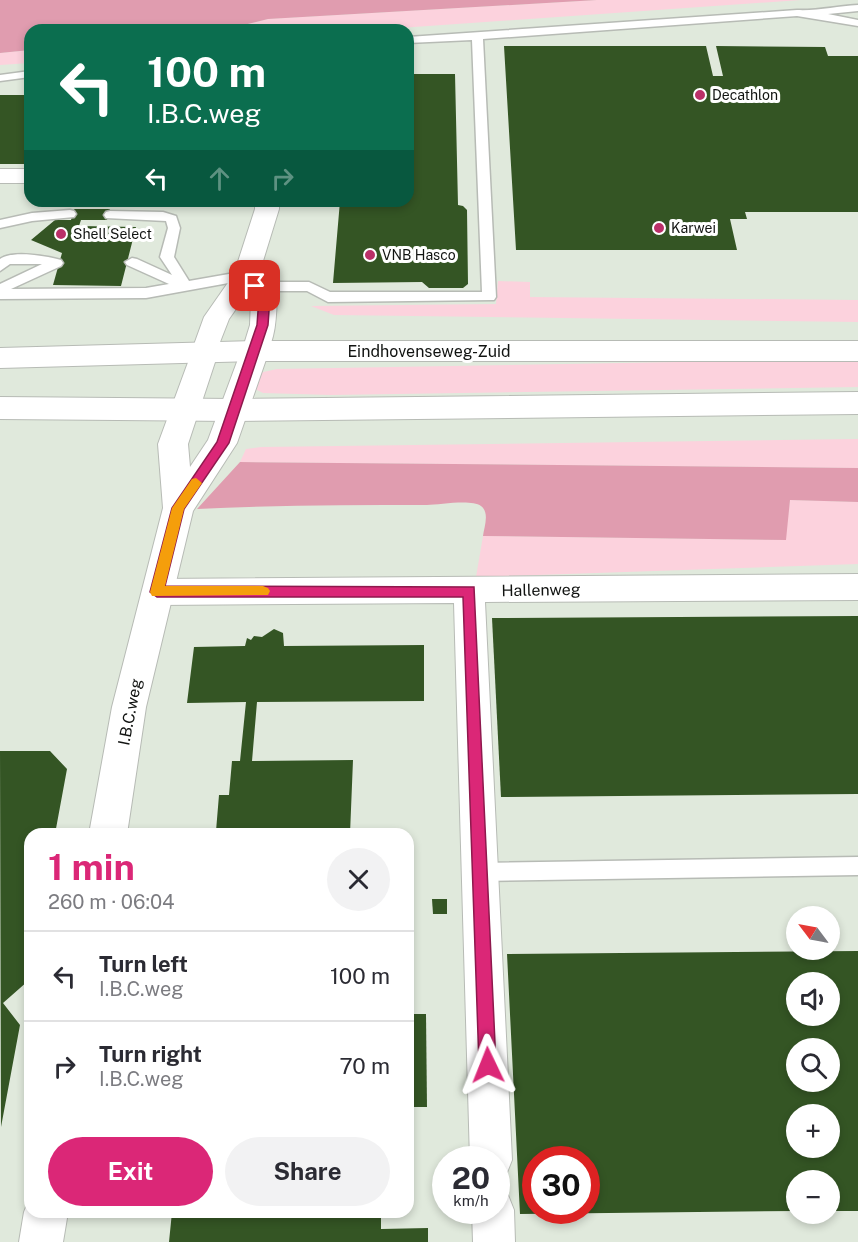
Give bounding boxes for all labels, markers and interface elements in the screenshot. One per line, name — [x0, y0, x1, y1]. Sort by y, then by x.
text: 100 m — [147, 47, 266, 96]
icon: left — [48, 48, 126, 126]
place label: Decathlon — [712, 87, 778, 103]
marker: Decathlon — [693, 88, 707, 102]
text: I.B.C.weg — [147, 97, 261, 129]
icon: left — [140, 162, 173, 195]
icon: ahead — [203, 162, 236, 195]
icon: right — [266, 162, 299, 195]
place label: Karwei — [671, 220, 716, 236]
marker: Karwei — [652, 221, 666, 235]
place label: Shell Select — [73, 226, 152, 242]
marker: Shell Select — [54, 227, 68, 241]
place label: VNB Hasco — [382, 247, 456, 263]
marker: VNB Hasco — [363, 248, 377, 262]
pin — [229, 260, 280, 311]
icon: arrive — [238, 269, 271, 302]
street label: Eindhovenseweg-Zuid — [347, 342, 511, 361]
street label: Hallenweg — [501, 580, 581, 600]
street label: I.B.C.weg — [114, 677, 146, 747]
text: 1 min — [48, 846, 135, 888]
button: close — [327, 848, 390, 911]
text: 260 m · 06:04 — [48, 890, 175, 914]
north arrow — [786, 906, 840, 960]
map controls — [786, 906, 840, 1224]
text: Turn left — [99, 951, 188, 977]
icon: left — [48, 960, 81, 993]
text: 100 m — [330, 963, 390, 989]
button: sound — [786, 972, 840, 1026]
text: I.B.C.weg — [99, 977, 184, 1001]
position arrow — [456, 1033, 520, 1097]
button: search — [786, 1038, 840, 1092]
text: Turn right — [99, 1041, 202, 1067]
icon: right — [48, 1050, 81, 1083]
text: 70 m — [339, 1053, 390, 1079]
text: I.B.C.weg — [99, 1067, 184, 1091]
button: + — [786, 1104, 840, 1158]
button: Exit — [48, 1137, 213, 1206]
button: Share — [225, 1137, 390, 1206]
speed limit sign: 30 — [522, 1146, 600, 1224]
text: 20 — [452, 1160, 490, 1196]
button: − — [786, 1170, 840, 1224]
text: km/h — [453, 1192, 489, 1209]

